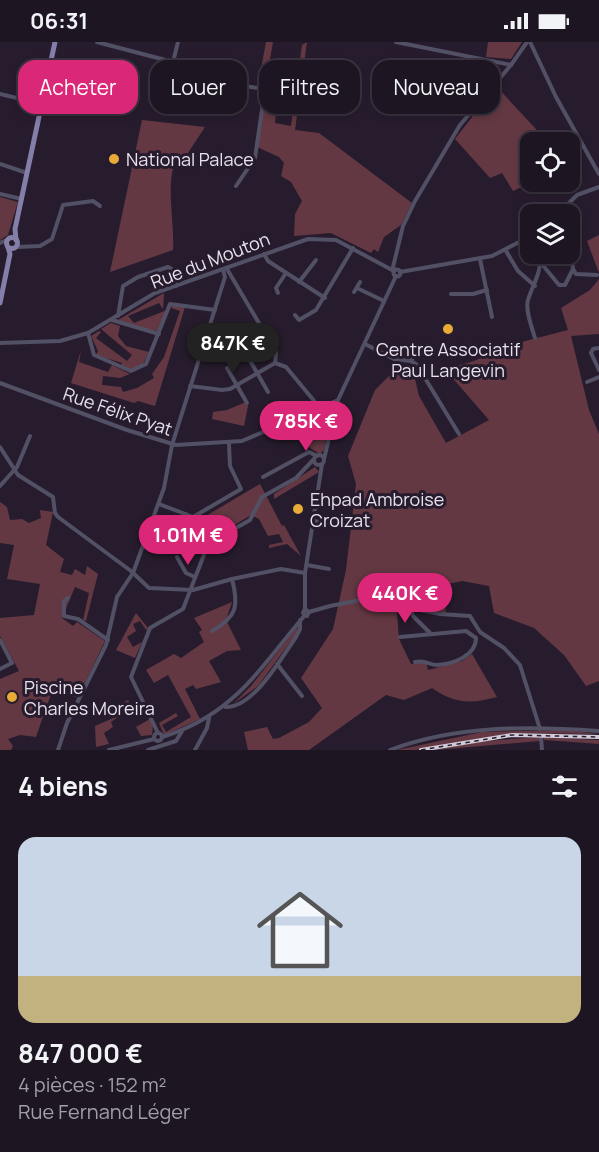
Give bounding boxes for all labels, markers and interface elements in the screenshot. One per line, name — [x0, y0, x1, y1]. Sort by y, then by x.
text: 06:31 — [30, 6, 88, 36]
chip: Acheter — [18, 60, 138, 114]
chip: Louer — [150, 60, 247, 114]
chip: Filtres — [259, 60, 360, 114]
chip: Nouveau — [372, 60, 500, 114]
map controls — [520, 132, 580, 264]
button: locate — [520, 132, 580, 192]
place label: National Palace — [126, 147, 254, 171]
marker: National Palace — [107, 152, 121, 166]
button: layers — [520, 204, 580, 264]
street label: Rue du Mouton — [147, 226, 273, 294]
marker: Centre Associatif Paul Langevin — [441, 322, 455, 336]
pin: 847K € — [184, 323, 282, 374]
text: 847K € — [200, 329, 266, 356]
place label: Centre Associatif Paul Langevin — [376, 337, 521, 382]
street label: Rue Félix Pyat — [60, 381, 176, 441]
pin: 785K € — [257, 401, 355, 452]
text: 785K € — [274, 407, 338, 434]
place label: Ehpad Ambroise Croizat — [310, 487, 444, 532]
marker: Ehpad Ambroise Croizat — [291, 502, 305, 516]
pin: 1.01M € — [133, 515, 243, 566]
text: 1.01M € — [153, 521, 223, 548]
pin: 440K € — [356, 573, 454, 624]
text: 440K € — [371, 579, 439, 606]
place label: Piscine Charles Moreira — [24, 675, 155, 720]
marker: Piscine Charles Moreira — [5, 690, 19, 704]
text: 4 biens — [18, 768, 108, 804]
icon: filters — [548, 770, 581, 803]
icon: home — [246, 876, 354, 984]
text: 847 000 € — [18, 1035, 143, 1071]
text: 4 pièces · 152 m² — [18, 1071, 167, 1098]
text: Rue Fernand Léger — [18, 1098, 190, 1125]

